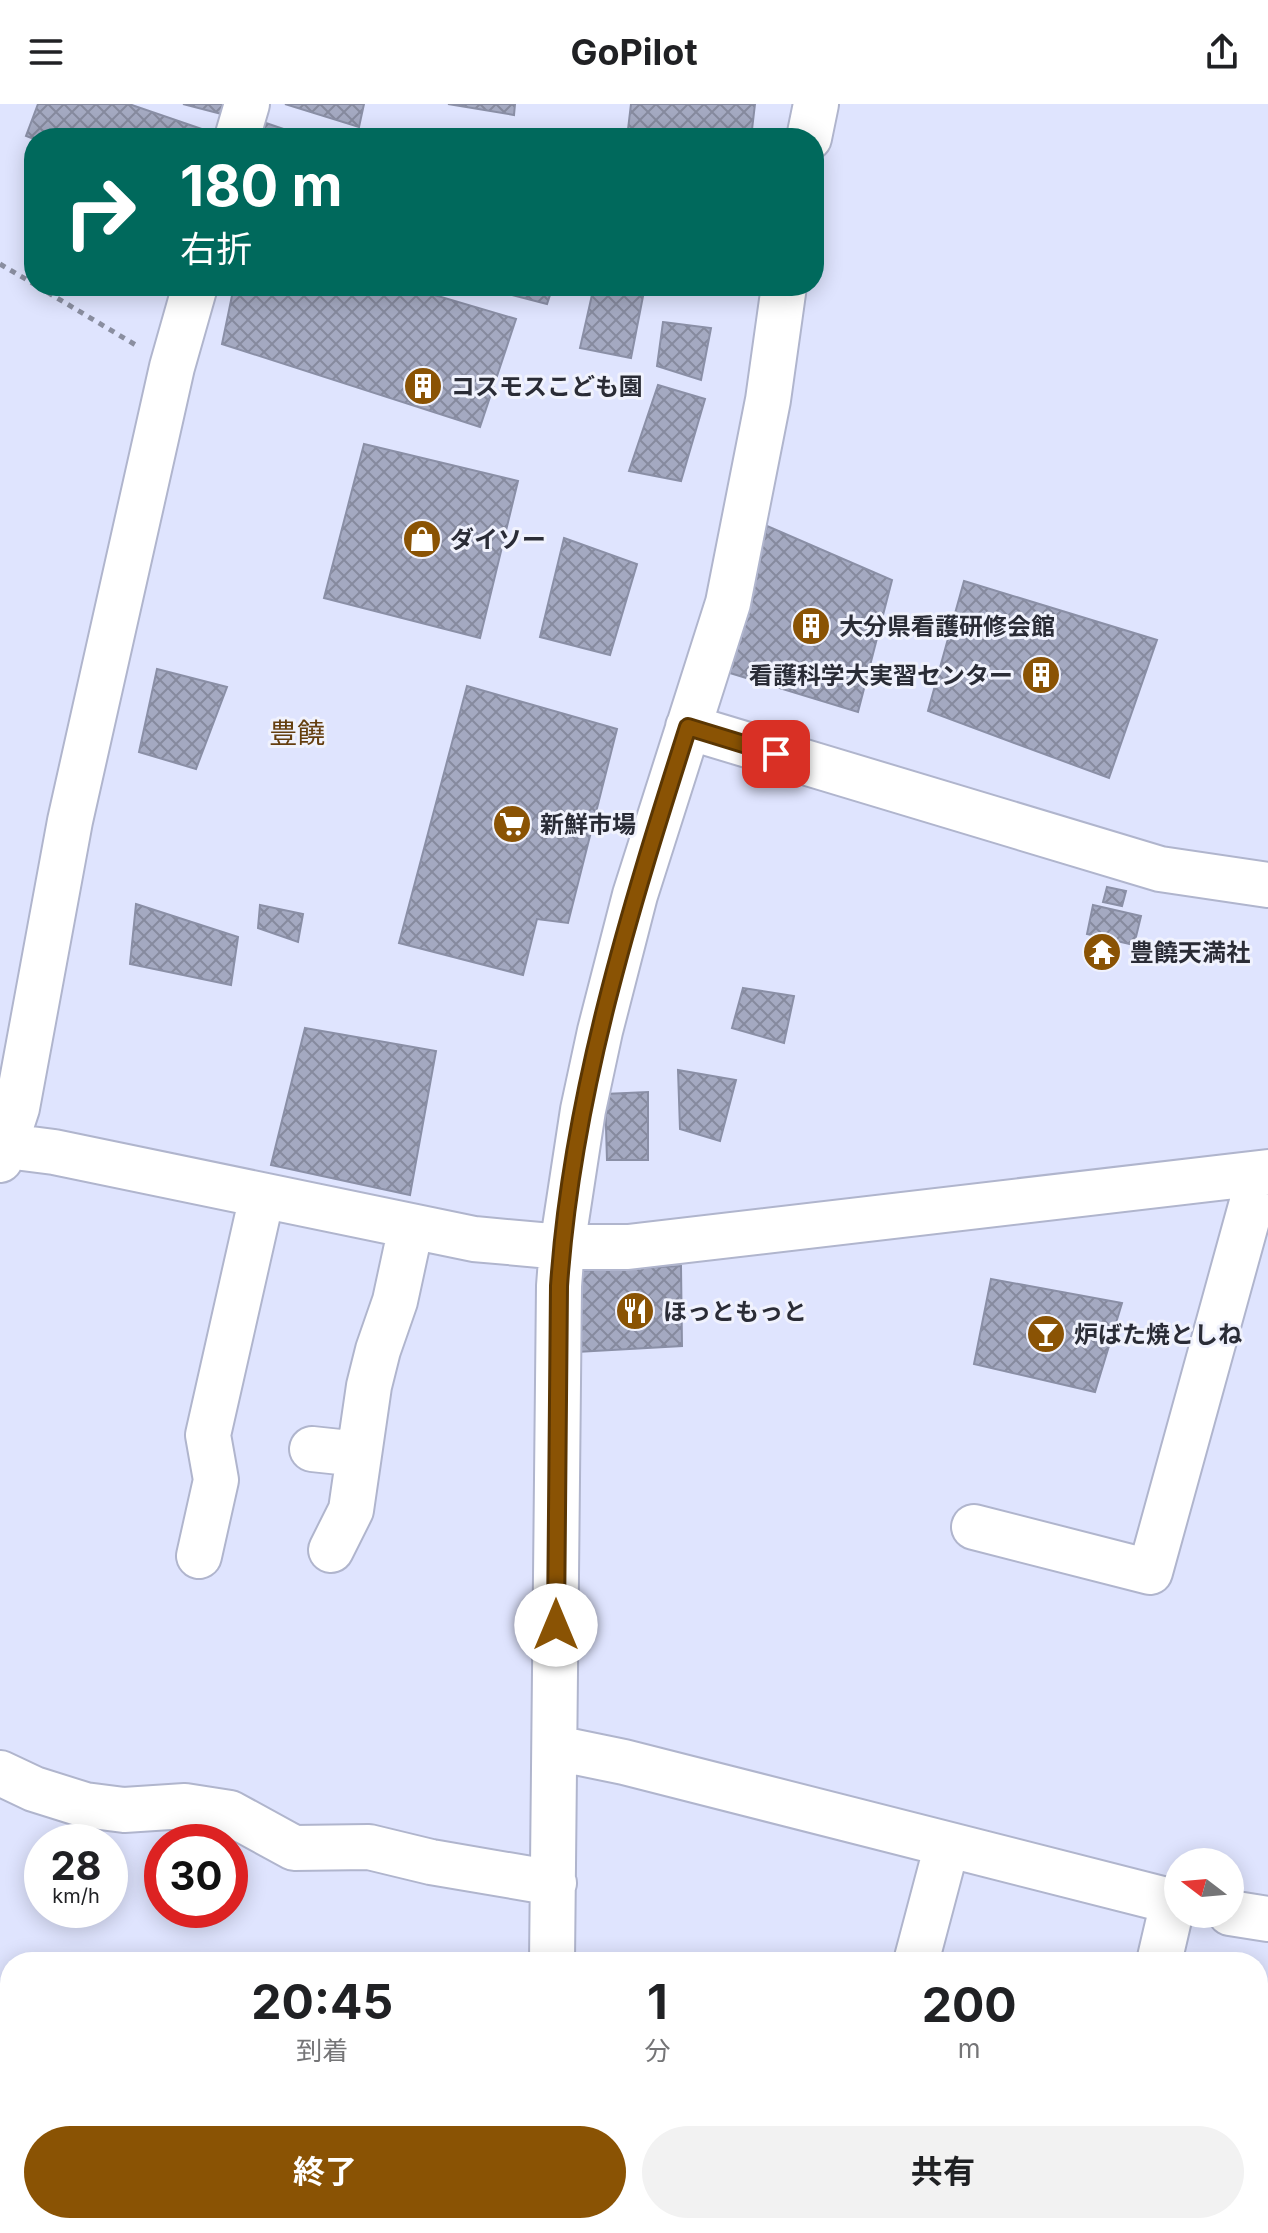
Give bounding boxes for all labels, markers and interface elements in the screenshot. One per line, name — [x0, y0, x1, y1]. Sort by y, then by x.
icon: menu — [24, 30, 68, 74]
text: GoPilot — [570, 30, 698, 74]
icon: share — [1200, 30, 1244, 74]
text: 180 m — [180, 152, 343, 220]
icon: right — [48, 160, 152, 264]
text: 右折 — [180, 227, 252, 271]
building icon: コスモスこども園 — [402, 365, 444, 407]
place label: コスモスこども園 — [451, 372, 643, 401]
shop icon: ダイソー — [401, 518, 443, 560]
place label: ダイソー — [450, 525, 546, 554]
building icon: 大分県看護研修会館 — [790, 605, 832, 647]
place label: 大分県看護研修会館 — [839, 612, 1055, 641]
building icon: 看護科学大実習センター — [1020, 654, 1062, 696]
place label: 看護科学大実習センター — [749, 661, 1013, 690]
district label: 豊饒 — [269, 716, 325, 750]
pin — [742, 720, 810, 788]
icon: arrive — [754, 732, 798, 776]
supermarket icon: 新鮮市場 — [491, 803, 533, 845]
place label: 新鮮市場 — [540, 810, 636, 839]
temple icon: 豊饒天満社 — [1081, 931, 1123, 973]
place label: 豊饒天満社 — [1130, 938, 1250, 967]
restaurant icon: ほっともっと — [614, 1290, 656, 1332]
place label: ほっともっと — [663, 1297, 807, 1326]
bar icon: 炉ばた焼としね — [1025, 1313, 1067, 1355]
place label: 炉ばた焼としね — [1074, 1320, 1242, 1349]
position arrow — [514, 1583, 598, 1667]
speed limit sign: 30 — [144, 1824, 248, 1928]
text: 28 — [50, 1841, 102, 1890]
north arrow — [1164, 1848, 1244, 1928]
map controls — [1164, 1848, 1244, 1928]
text: km/h — [52, 1884, 100, 1908]
text: 20:45 — [251, 1972, 393, 2031]
text: 1 — [647, 1972, 668, 2031]
text: 200 — [922, 1975, 1017, 2034]
text: m — [958, 2033, 981, 2064]
text: 到着 — [296, 2035, 348, 2066]
text: 分 — [644, 2035, 670, 2066]
button: 終了 — [24, 2126, 626, 2218]
button: 共有 — [642, 2126, 1244, 2218]

